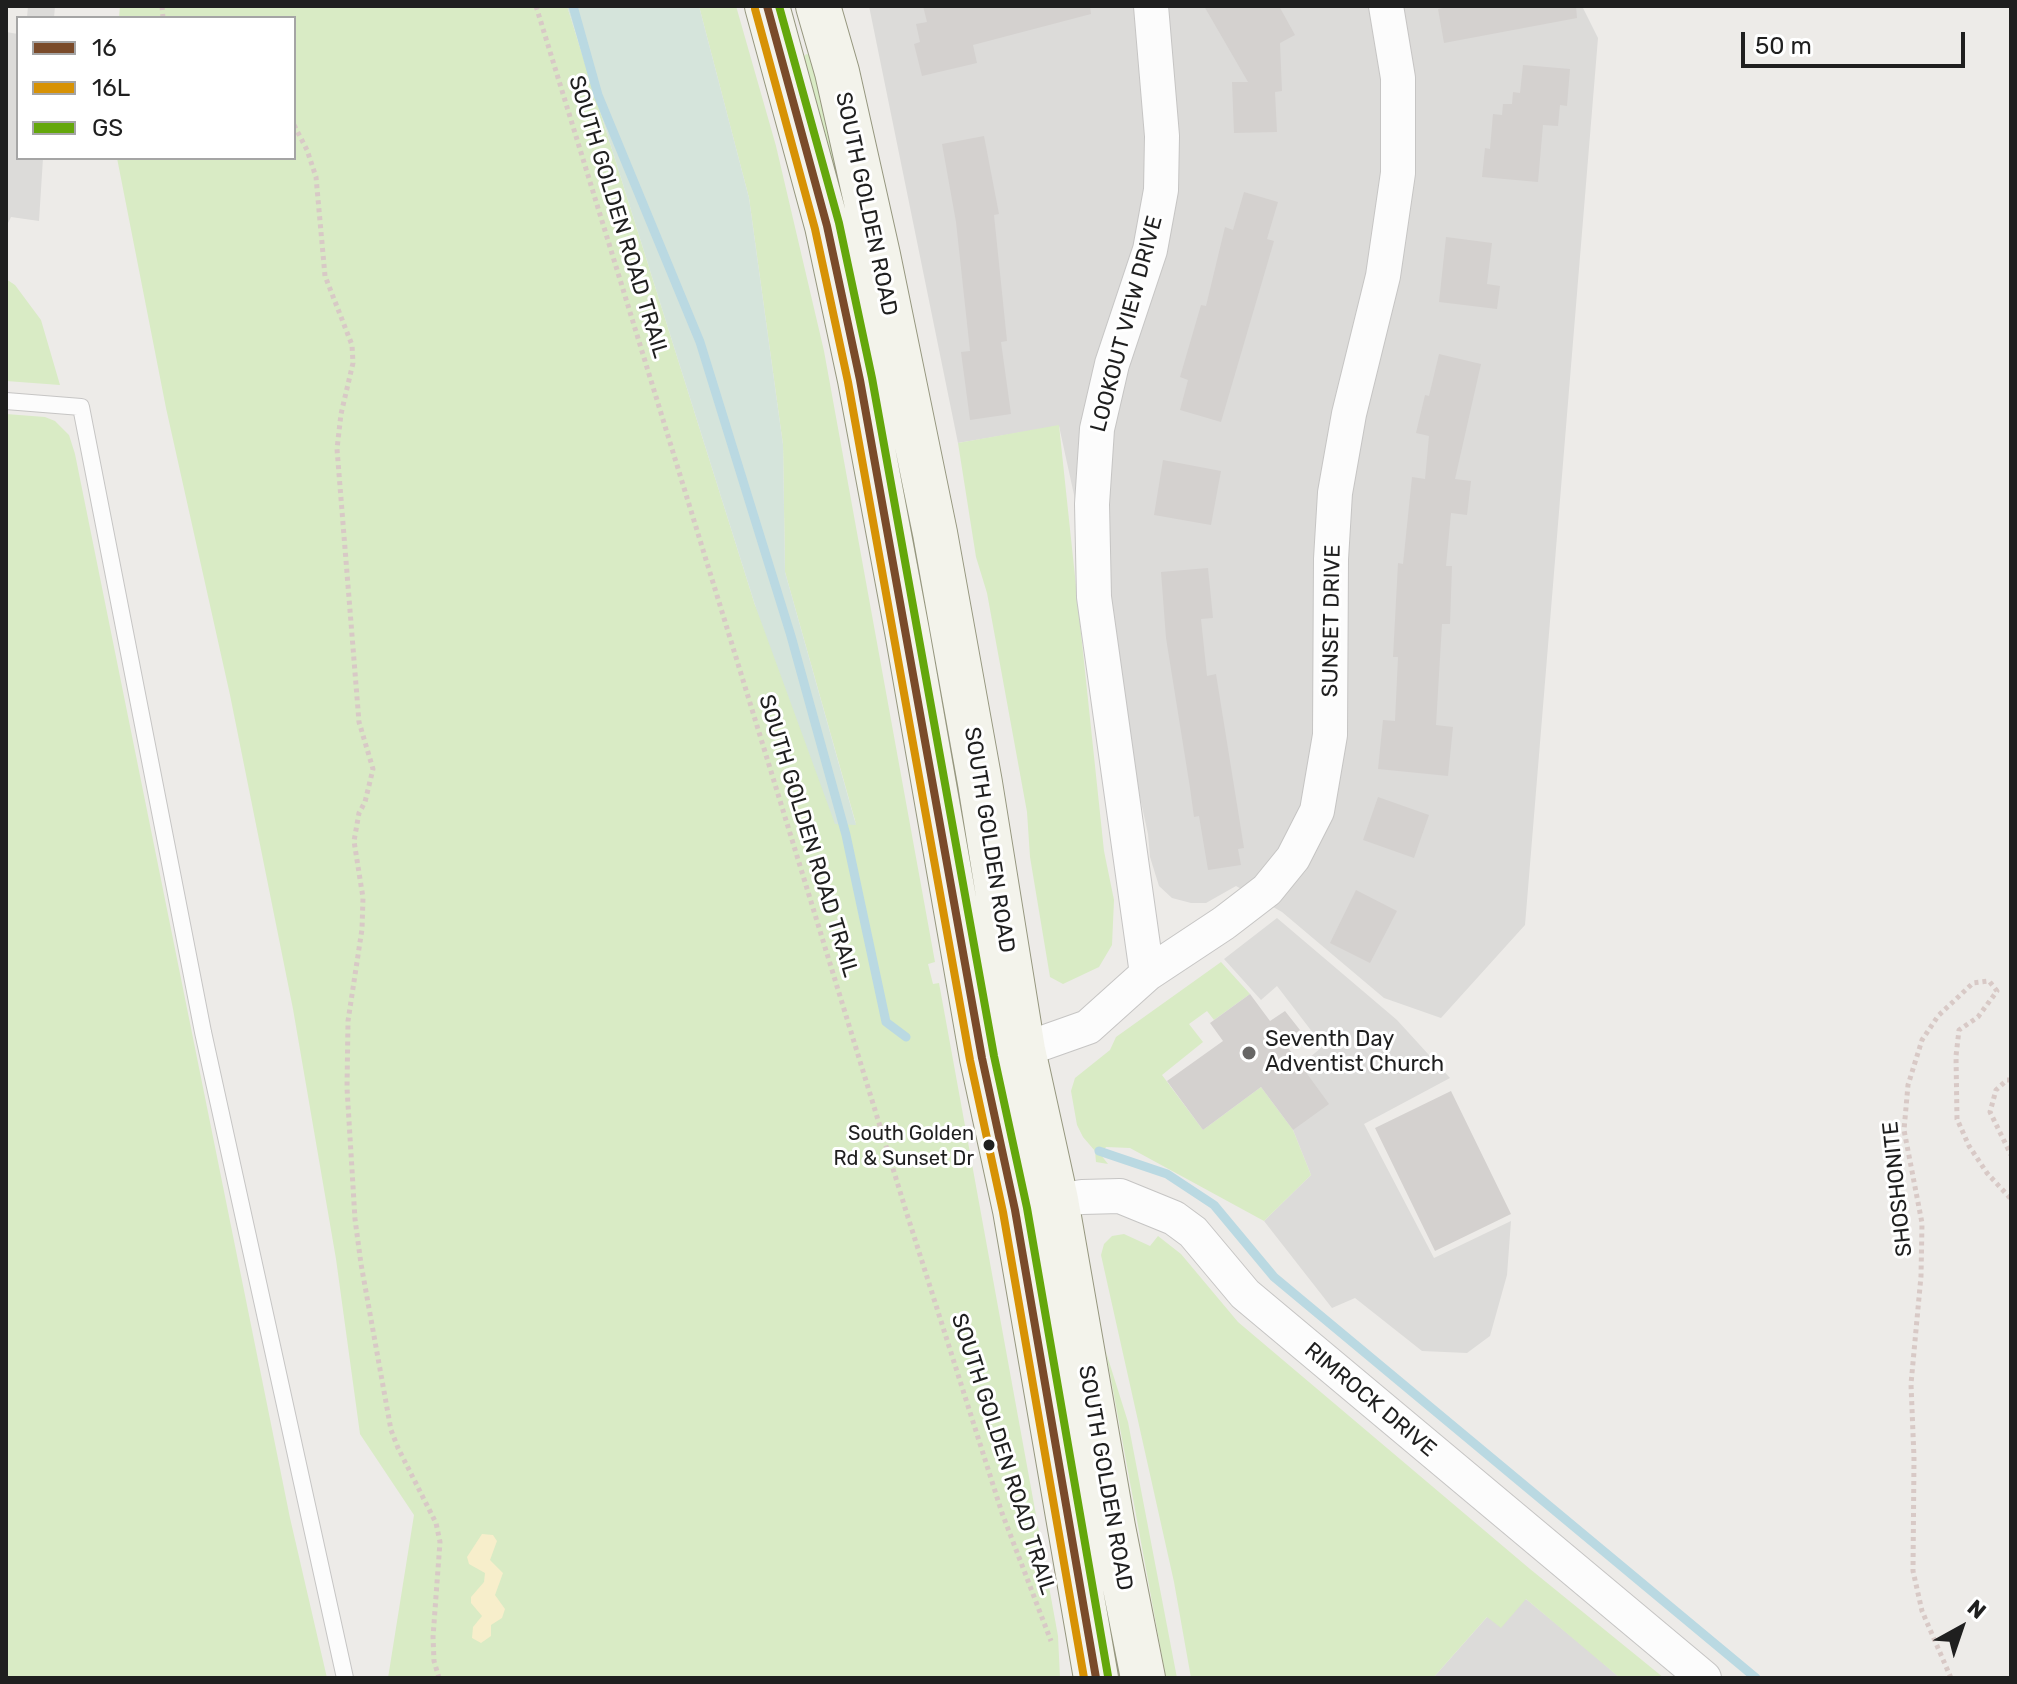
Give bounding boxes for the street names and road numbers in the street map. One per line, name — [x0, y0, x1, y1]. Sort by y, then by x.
street label: SOUTH GOLDEN ROAD TRAIL — [562, 73, 674, 361]
street label: SOUTH GOLDEN ROAD — [829, 90, 903, 318]
street label: LOOKOUT VIEW DRIVE — [1085, 213, 1169, 435]
street label: SUNSET DRIVE — [1317, 544, 1347, 698]
street label: SOUTH GOLDEN ROAD TRAIL — [752, 692, 864, 980]
street label: SOUTH GOLDEN ROAD — [958, 725, 1020, 955]
street label: SHOSHONITE — [1878, 1120, 1918, 1258]
street label: SOUTH GOLDEN ROAD TRAIL — [945, 1310, 1061, 1598]
street label: RIMROCK DRIVE — [1299, 1337, 1441, 1463]
street label: SOUTH GOLDEN ROAD — [1072, 1363, 1138, 1593]

